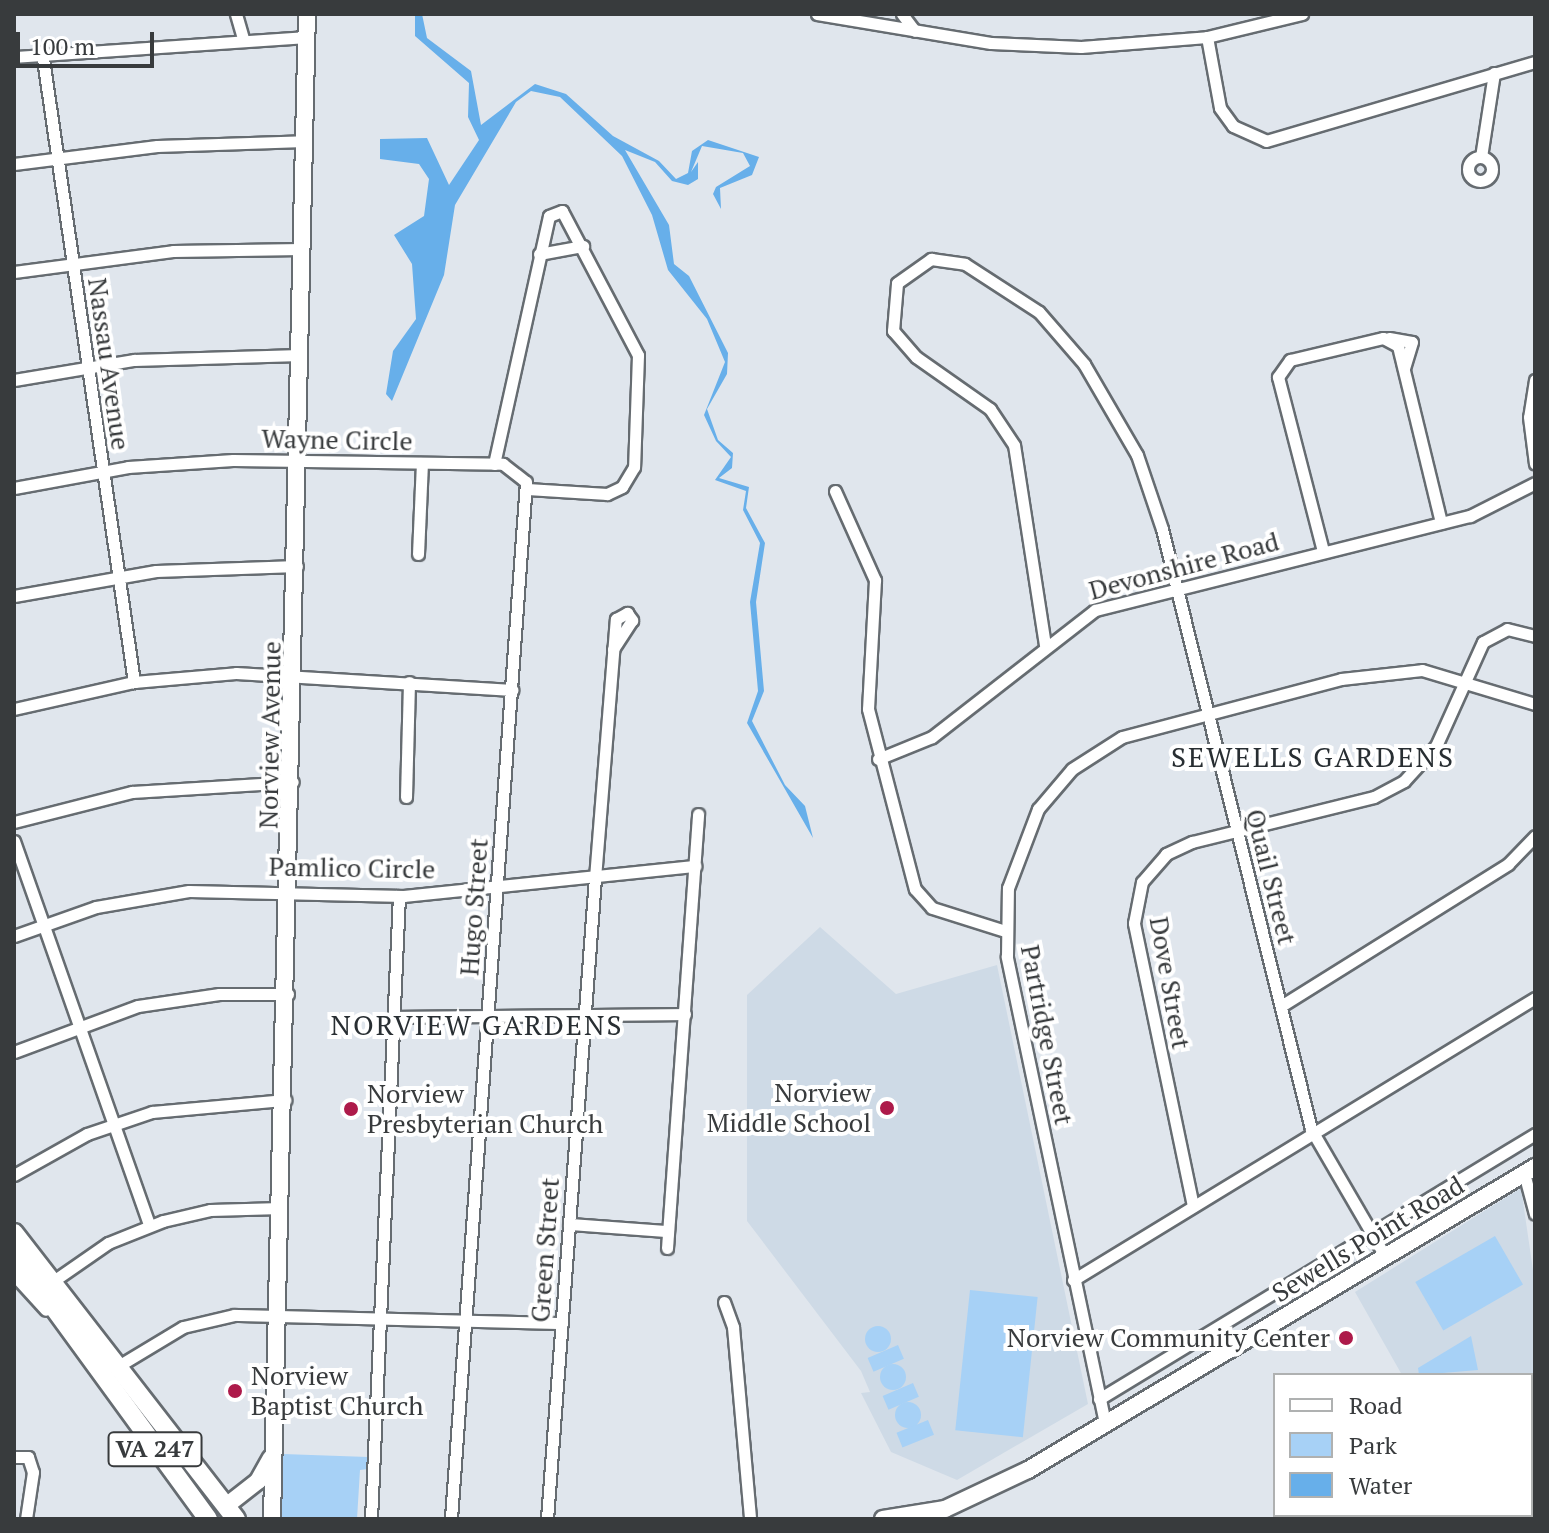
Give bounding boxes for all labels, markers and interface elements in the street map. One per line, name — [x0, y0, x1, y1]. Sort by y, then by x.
scale bar — [20, 16, 158, 66]
text: 100 m — [30, 30, 95, 62]
street label: Nassau Avenue — [81, 276, 137, 452]
street label: Wayne Circle — [261, 423, 413, 457]
street label: Devonshire Road — [1086, 526, 1282, 606]
street label: Norview Avenue — [253, 641, 287, 829]
district label: SEWELLS GARDENS — [1171, 740, 1455, 774]
street label: Quail Street — [1239, 806, 1303, 948]
street label: Hugo Street — [454, 837, 494, 977]
street label: Pamlico Circle — [268, 851, 436, 885]
street label: Dove Street — [1143, 914, 1197, 1052]
street label: Partridge Street — [1014, 942, 1080, 1128]
district label: NORVIEW GARDENS — [330, 1008, 624, 1042]
place label: Norview Middle School — [707, 1077, 871, 1138]
place label: Norview Presbyterian Church — [367, 1078, 603, 1140]
marker: Norview Middle School — [878, 1099, 896, 1117]
marker: Norview Presbyterian Church — [342, 1100, 360, 1118]
street label: Sewells Point Road — [1266, 1169, 1470, 1309]
street label: Green Street — [524, 1177, 566, 1323]
place label: Norview Community Center — [1007, 1322, 1330, 1354]
marker: Norview Community Center — [1337, 1329, 1355, 1347]
place label: Norview Baptist Church — [251, 1360, 424, 1422]
legend — [1273, 1373, 1533, 1517]
marker: Norview Baptist Church — [226, 1382, 244, 1400]
text: Road — [1349, 1389, 1403, 1421]
road number: VA 247 — [107, 1429, 203, 1469]
text: Park — [1349, 1429, 1397, 1461]
text: Water — [1349, 1469, 1412, 1501]

